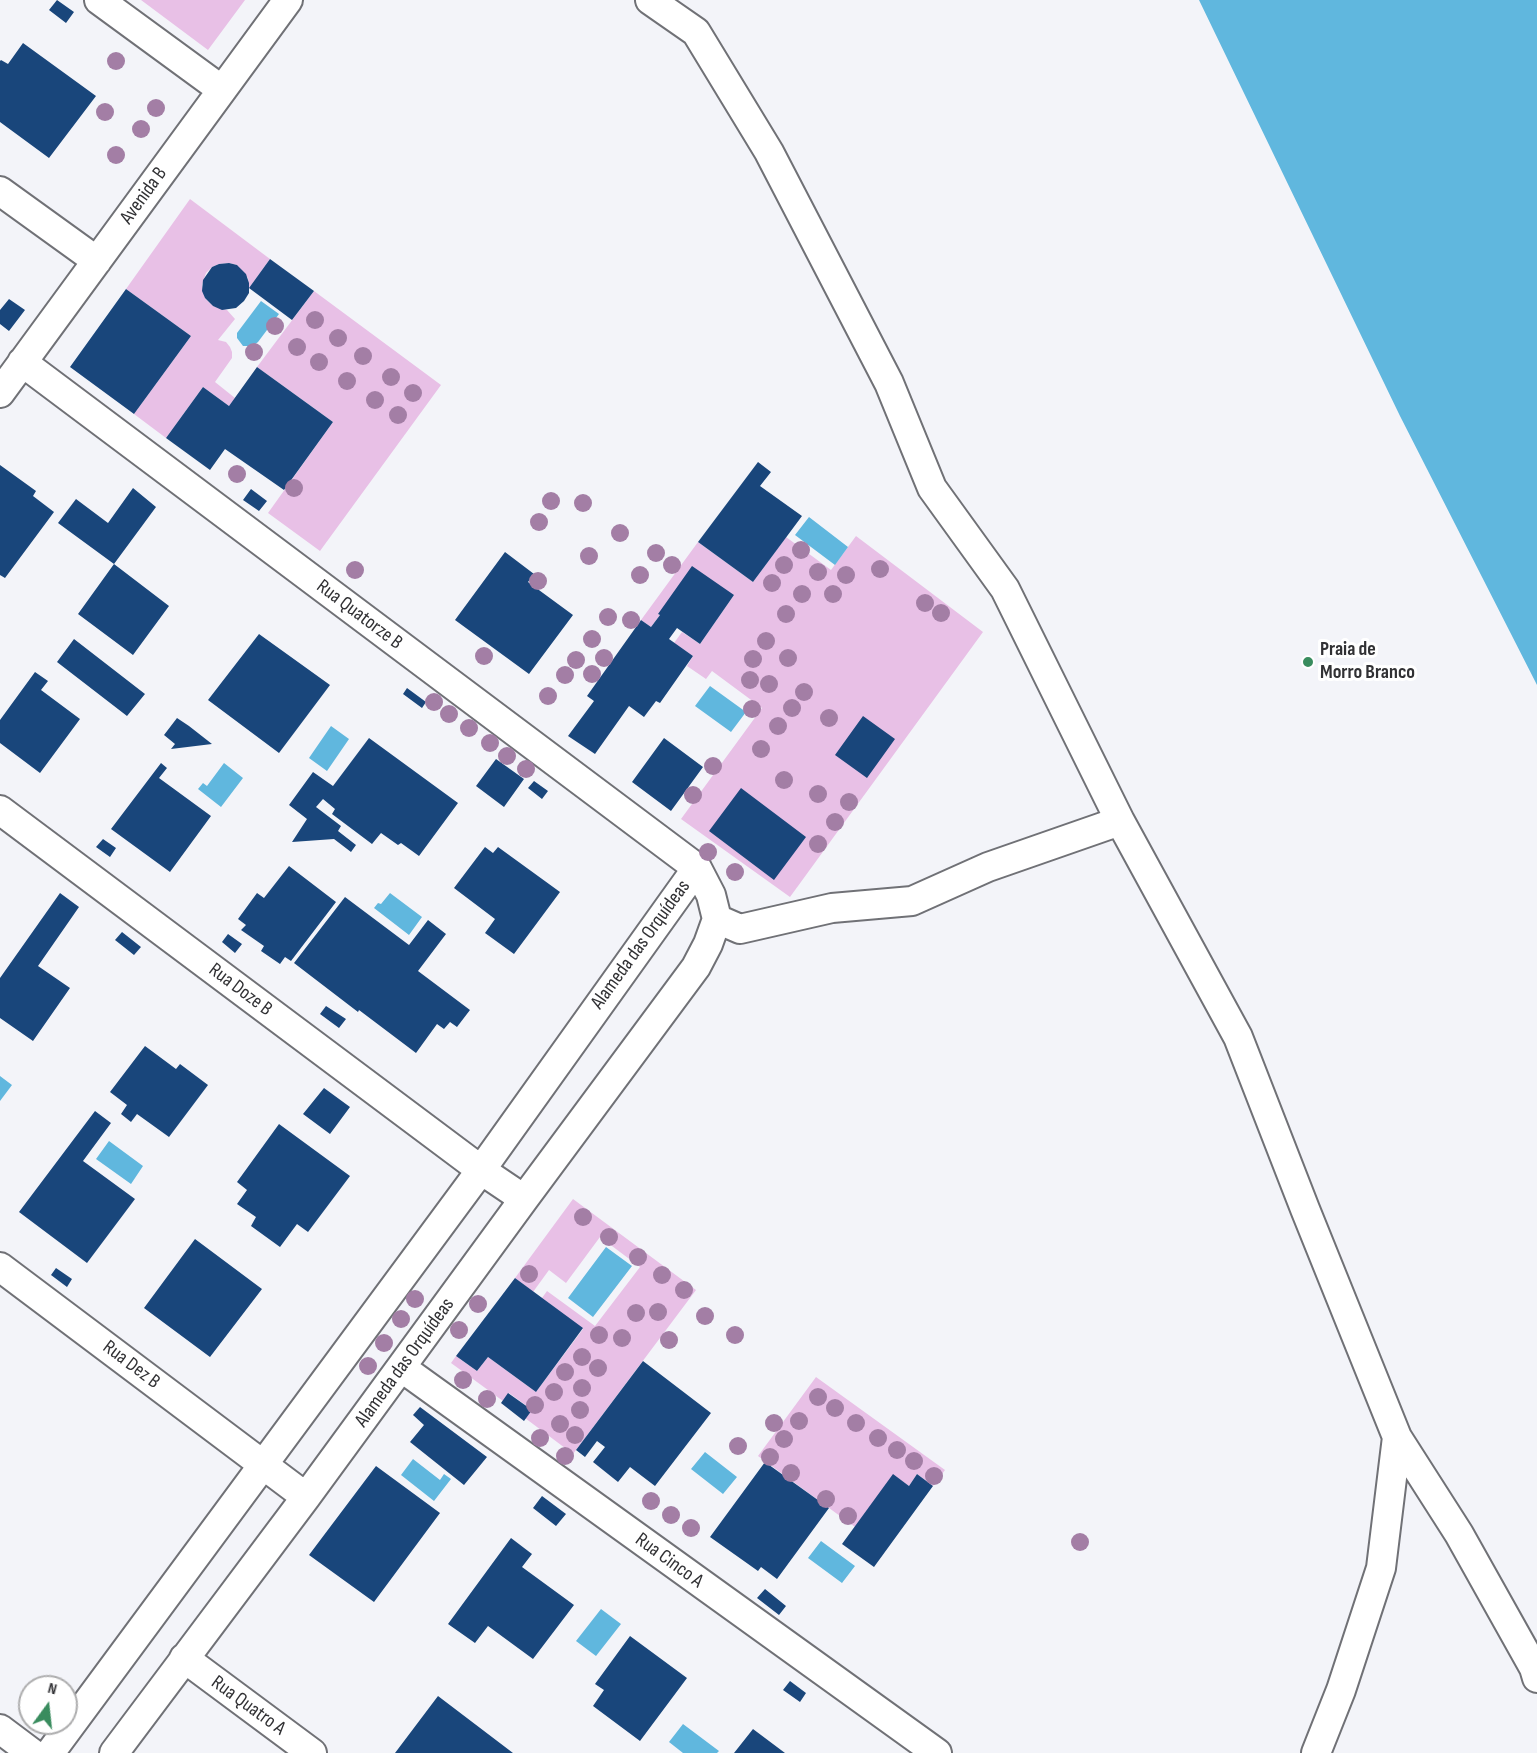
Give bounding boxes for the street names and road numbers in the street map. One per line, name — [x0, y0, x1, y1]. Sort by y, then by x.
street label: Avenida B — [115, 163, 173, 229]
street label: Rua Quatorze B — [311, 575, 407, 655]
street label: Alameda das Orquídeas — [586, 876, 696, 1014]
street label: Rua Doze B — [203, 958, 277, 1022]
street label: Alameda das Orquídeas — [350, 1294, 460, 1432]
street label: Rua Dez B — [98, 1336, 164, 1394]
street label: Rua Cinco A — [630, 1528, 708, 1594]
street label: Rua Quatro A — [206, 1671, 290, 1741]

